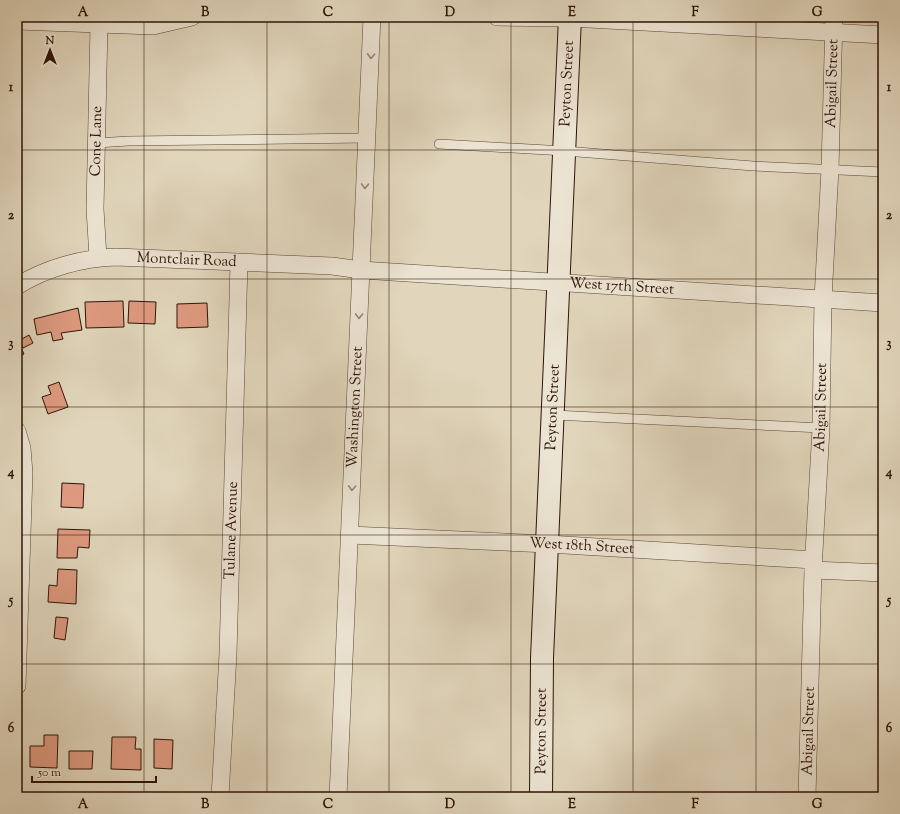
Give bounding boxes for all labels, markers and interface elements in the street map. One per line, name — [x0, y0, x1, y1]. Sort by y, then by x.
text: A — [78, 4, 89, 22]
text: B — [201, 4, 210, 22]
text: C — [323, 4, 333, 22]
text: D — [445, 4, 455, 22]
text: E — [568, 4, 576, 22]
text: F — [691, 4, 699, 22]
text: G — [812, 4, 823, 22]
north arrow — [30, 30, 70, 70]
text: N — [45, 33, 55, 49]
street label: Abigail Street — [821, 39, 844, 128]
street label: Peyton Street — [555, 40, 579, 127]
one-way arrow — [366, 53, 375, 59]
text: 1 — [9, 79, 14, 97]
text: 1 — [887, 79, 892, 97]
street label: Cone Lane — [85, 106, 108, 177]
one-way arrow — [361, 183, 369, 189]
text: 2 — [8, 207, 15, 225]
text: 2 — [886, 207, 893, 225]
street label: Montclair Road — [136, 247, 238, 273]
street label: West 17th Street — [569, 273, 675, 300]
one-way arrow — [355, 313, 364, 319]
text: 3 — [8, 335, 14, 353]
text: 3 — [886, 335, 892, 353]
street label: Washington Street — [342, 346, 368, 469]
street label: Abigail Street — [809, 363, 833, 452]
street label: Peyton Street — [541, 364, 565, 451]
text: 4 — [7, 464, 15, 482]
text: 4 — [885, 464, 893, 482]
street label: Tulane Avenue — [220, 481, 243, 580]
one-way arrow — [348, 485, 356, 491]
street label: West 18th Street — [529, 533, 635, 560]
text: 5 — [8, 592, 14, 610]
text: 5 — [886, 592, 892, 610]
street label: Abigail Street — [797, 686, 820, 776]
street label: Peyton Street — [531, 688, 552, 774]
text: 6 — [8, 720, 15, 738]
text: 6 — [886, 720, 893, 738]
scale bar — [32, 758, 156, 784]
text: 50 m — [37, 764, 61, 782]
text: A — [78, 796, 89, 814]
text: B — [201, 796, 210, 814]
text: C — [323, 796, 333, 814]
text: D — [445, 796, 455, 814]
text: E — [568, 796, 576, 814]
text: F — [691, 796, 699, 814]
text: G — [812, 796, 823, 814]

